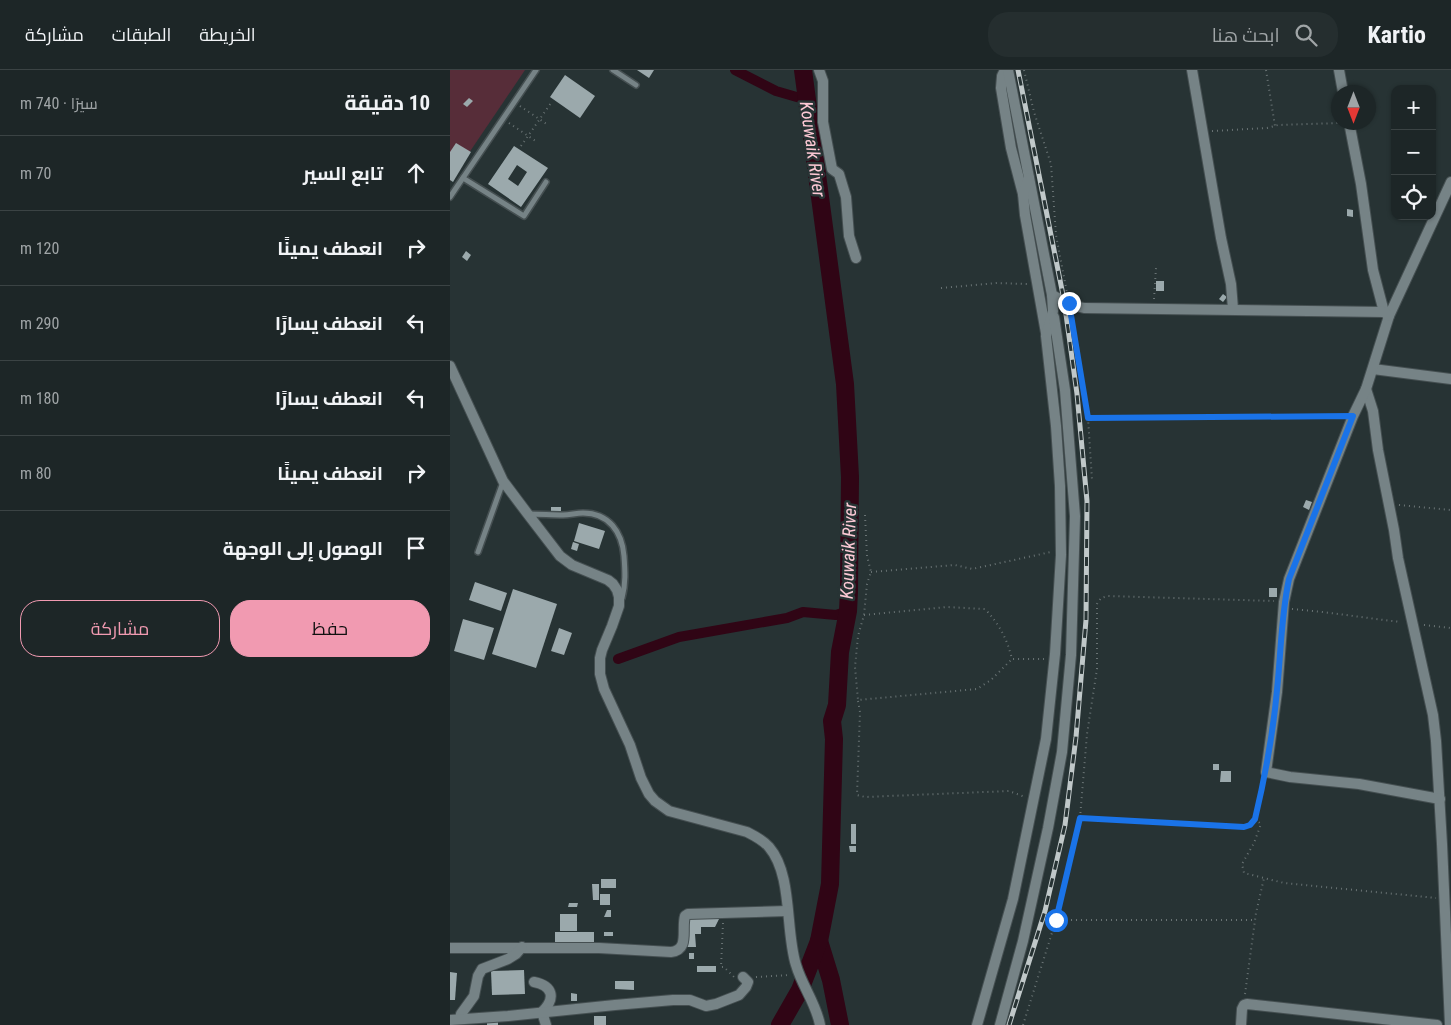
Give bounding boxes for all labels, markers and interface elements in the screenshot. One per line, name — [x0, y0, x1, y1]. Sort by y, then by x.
search box — [988, 12, 1338, 57]
icon: search — [1292, 21, 1320, 49]
text: Kartio — [1368, 21, 1426, 49]
text: مشاركة — [25, 24, 84, 45]
text: الطبقات — [112, 24, 171, 45]
text: الخريطة — [199, 24, 256, 45]
text: ابحث هنا — [1212, 24, 1280, 47]
north arrow — [1331, 85, 1376, 130]
map controls — [1391, 85, 1436, 220]
button: + — [1391, 85, 1436, 130]
text: 10 دقيقة — [345, 91, 430, 115]
text: سيرًا · 740 m — [20, 94, 98, 113]
water label: Kouwaik River — [796, 100, 830, 199]
button: − — [1391, 130, 1436, 175]
icon: ahead — [402, 159, 430, 187]
text: تابع السير — [303, 162, 383, 185]
text: 70 m — [20, 164, 52, 183]
button: locate — [1391, 175, 1436, 220]
icon: right — [402, 234, 430, 262]
text: انعطف يمينًا — [277, 237, 383, 260]
text: 120 m — [20, 239, 59, 258]
route end — [1058, 292, 1081, 315]
icon: left — [402, 309, 430, 337]
text: انعطف يسارًا — [275, 312, 383, 335]
text: 290 m — [20, 314, 59, 333]
icon: left — [402, 384, 430, 412]
text: انعطف يسارًا — [275, 387, 383, 410]
text: 180 m — [20, 389, 59, 408]
icon: right — [402, 459, 430, 487]
text: انعطف يمينًا — [277, 462, 383, 485]
text: 80 m — [20, 464, 52, 483]
water label: Kouwaik River — [836, 502, 860, 599]
icon: arrive — [402, 534, 430, 562]
text: الوصول إلى الوجهة — [223, 537, 383, 560]
button: مشاركة — [20, 600, 220, 657]
button: حفظ — [230, 600, 430, 657]
route start — [1045, 909, 1068, 932]

